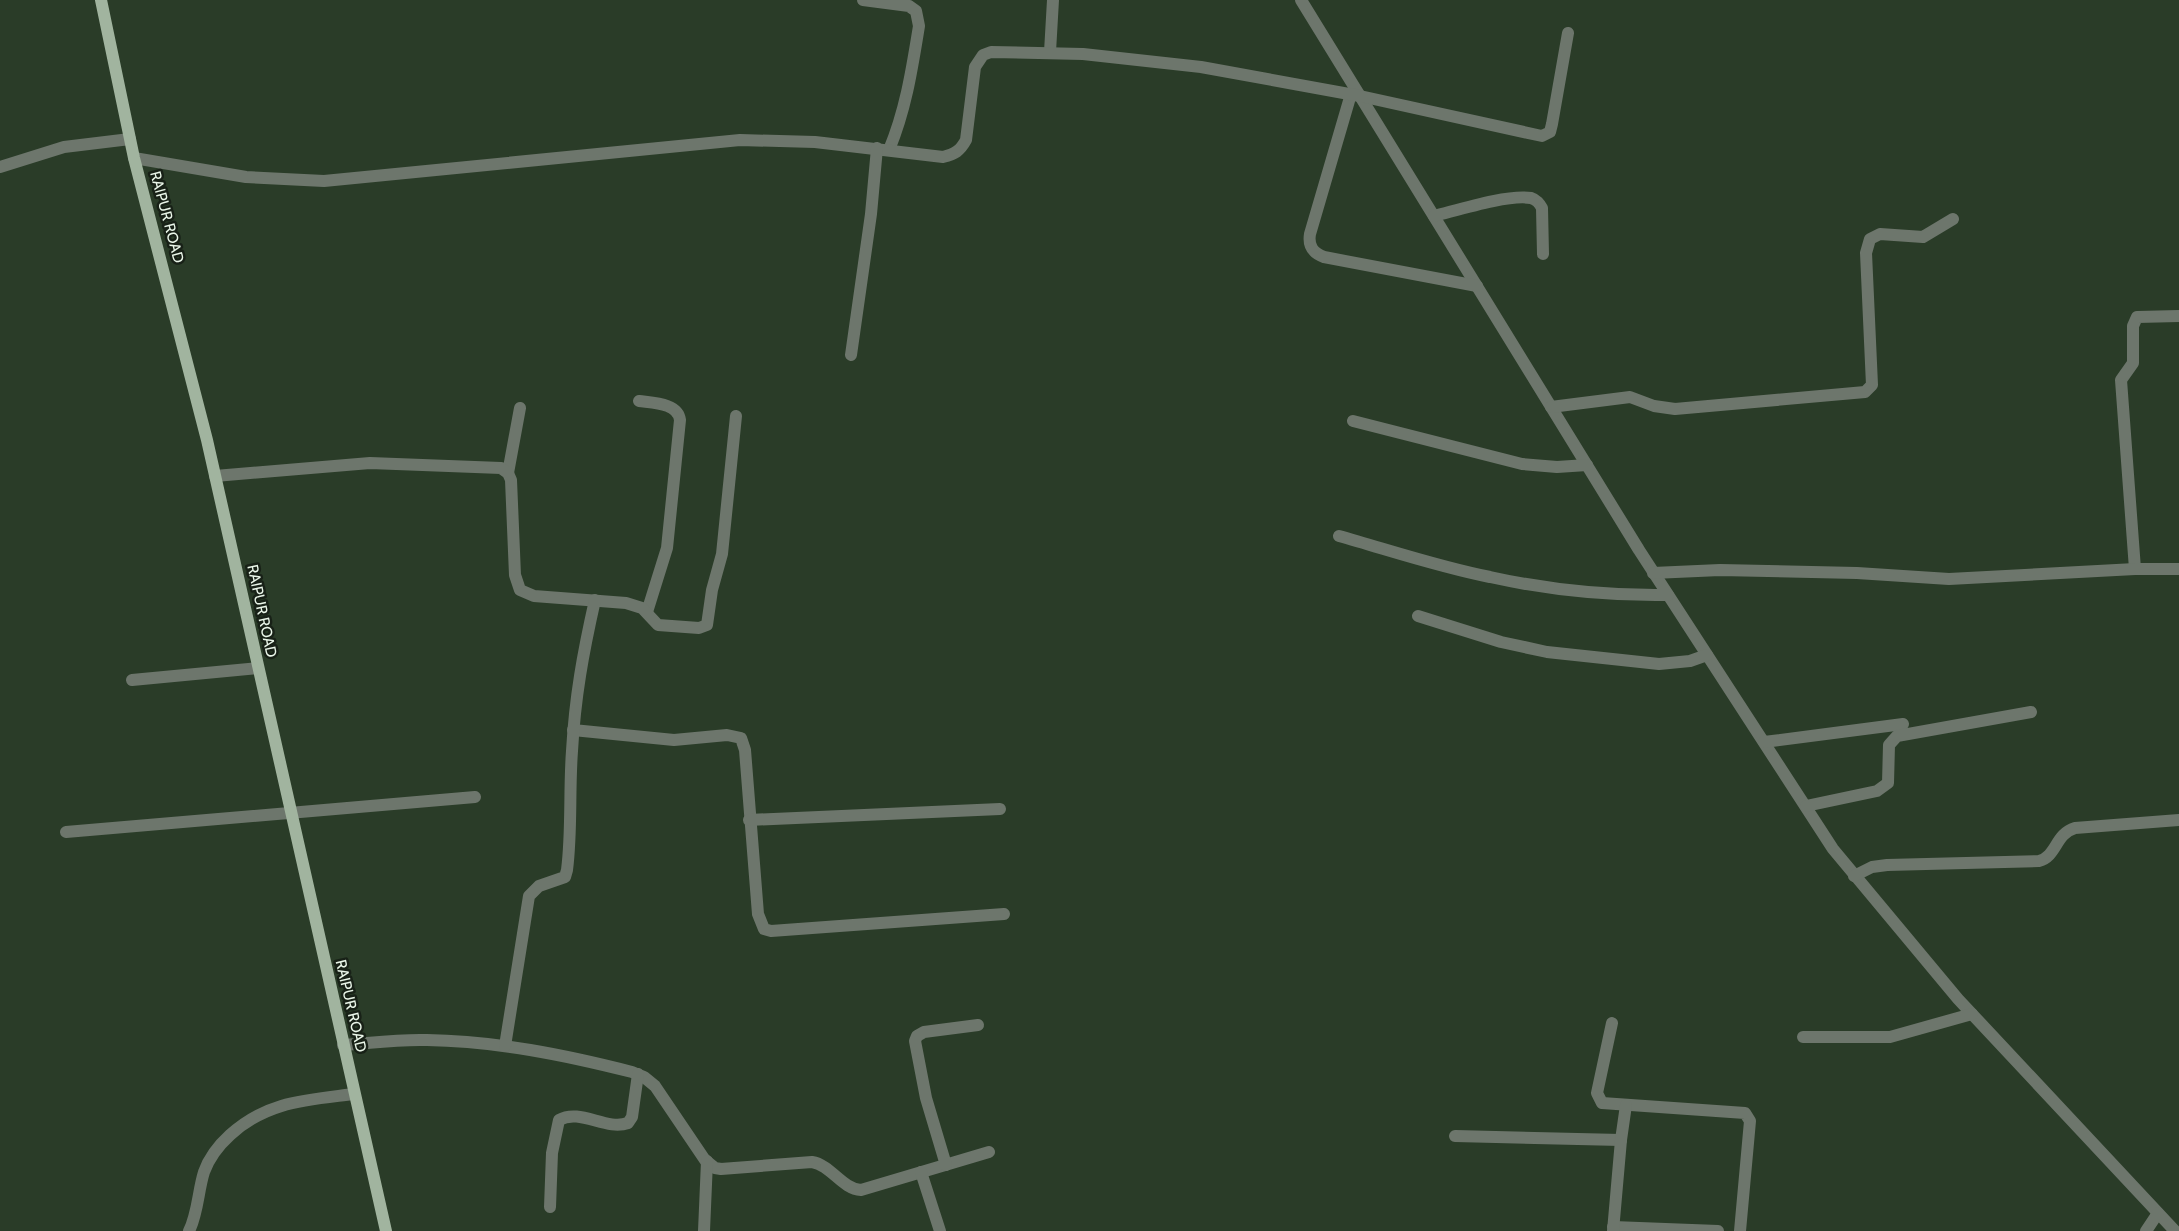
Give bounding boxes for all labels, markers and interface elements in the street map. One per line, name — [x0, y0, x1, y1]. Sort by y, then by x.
street label: RAIPUR ROAD — [146, 169, 188, 265]
street label: RAIPUR ROAD — [243, 563, 281, 659]
street label: RAIPUR ROAD — [332, 958, 370, 1054]

